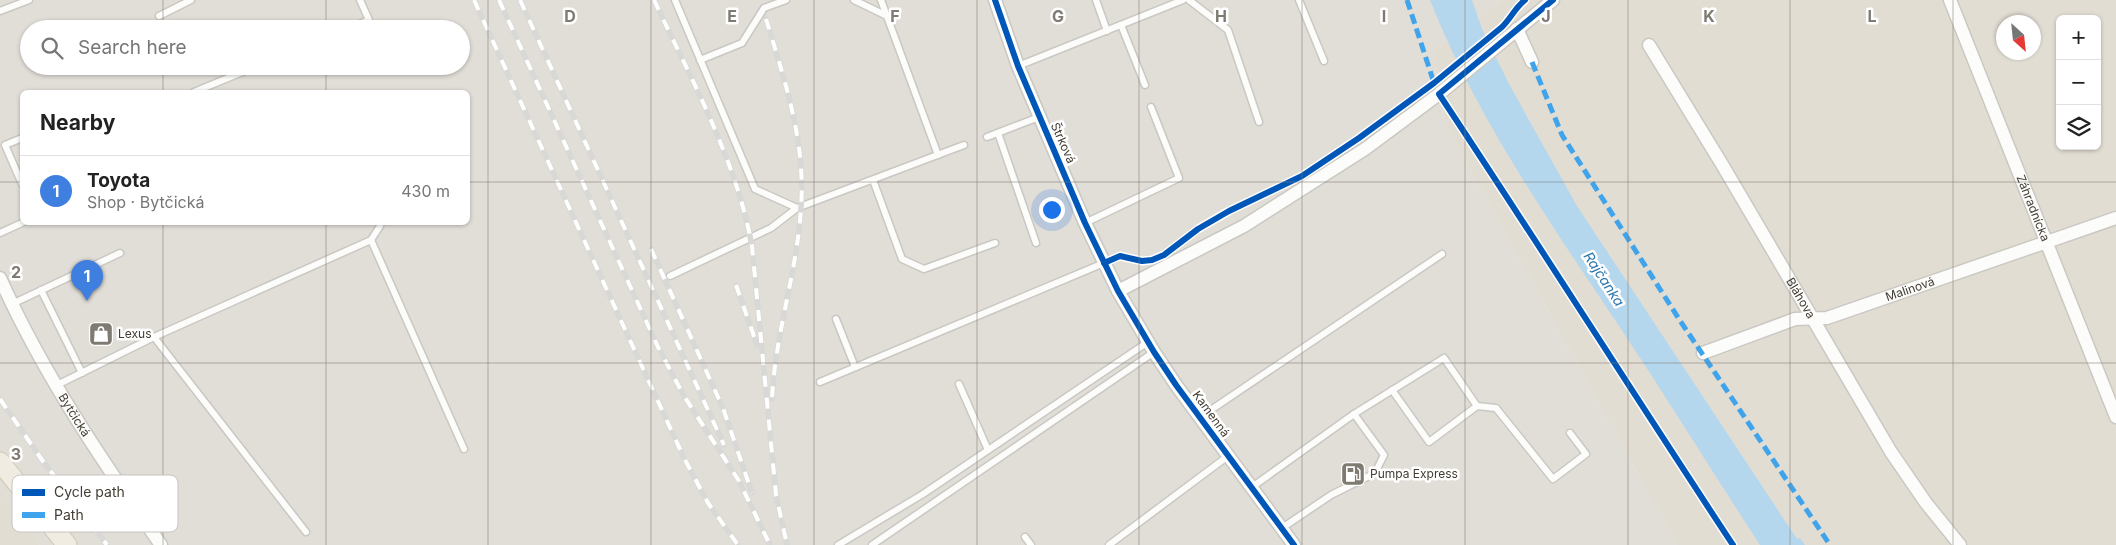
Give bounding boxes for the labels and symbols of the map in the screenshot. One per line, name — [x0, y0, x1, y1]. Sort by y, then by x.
text: D — [564, 6, 576, 26]
text: E — [727, 6, 737, 26]
text: F — [890, 6, 900, 26]
text: G — [1052, 6, 1064, 26]
text: H — [1215, 6, 1227, 26]
text: I — [1382, 6, 1386, 26]
text: J — [1541, 6, 1551, 26]
text: K — [1703, 6, 1715, 26]
text: L — [1867, 6, 1877, 26]
north arrow — [1996, 15, 2041, 60]
street label: Štrková — [1048, 120, 1079, 166]
street label: Záhradnícka — [2013, 173, 2053, 243]
your location — [1039, 197, 1065, 223]
water label: Rajčanka — [1581, 248, 1629, 310]
pin: 1 — [71, 260, 103, 301]
text: 2 — [11, 262, 21, 282]
street label: Malinová — [1883, 273, 1936, 304]
street label: Bláhova — [1783, 275, 1819, 321]
shop icon: Lexus — [88, 321, 114, 347]
place label: Lexus — [118, 326, 152, 341]
street label: Kamenná — [1190, 388, 1233, 440]
street label: Bytčická — [55, 390, 94, 439]
text: 3 — [11, 444, 21, 464]
fuel station icon: Pumpa Express — [1340, 461, 1366, 487]
place label: Pumpa Express — [1370, 466, 1458, 481]
legend — [12, 475, 178, 532]
text: Cycle path — [54, 483, 125, 500]
text: Path — [54, 506, 84, 523]

